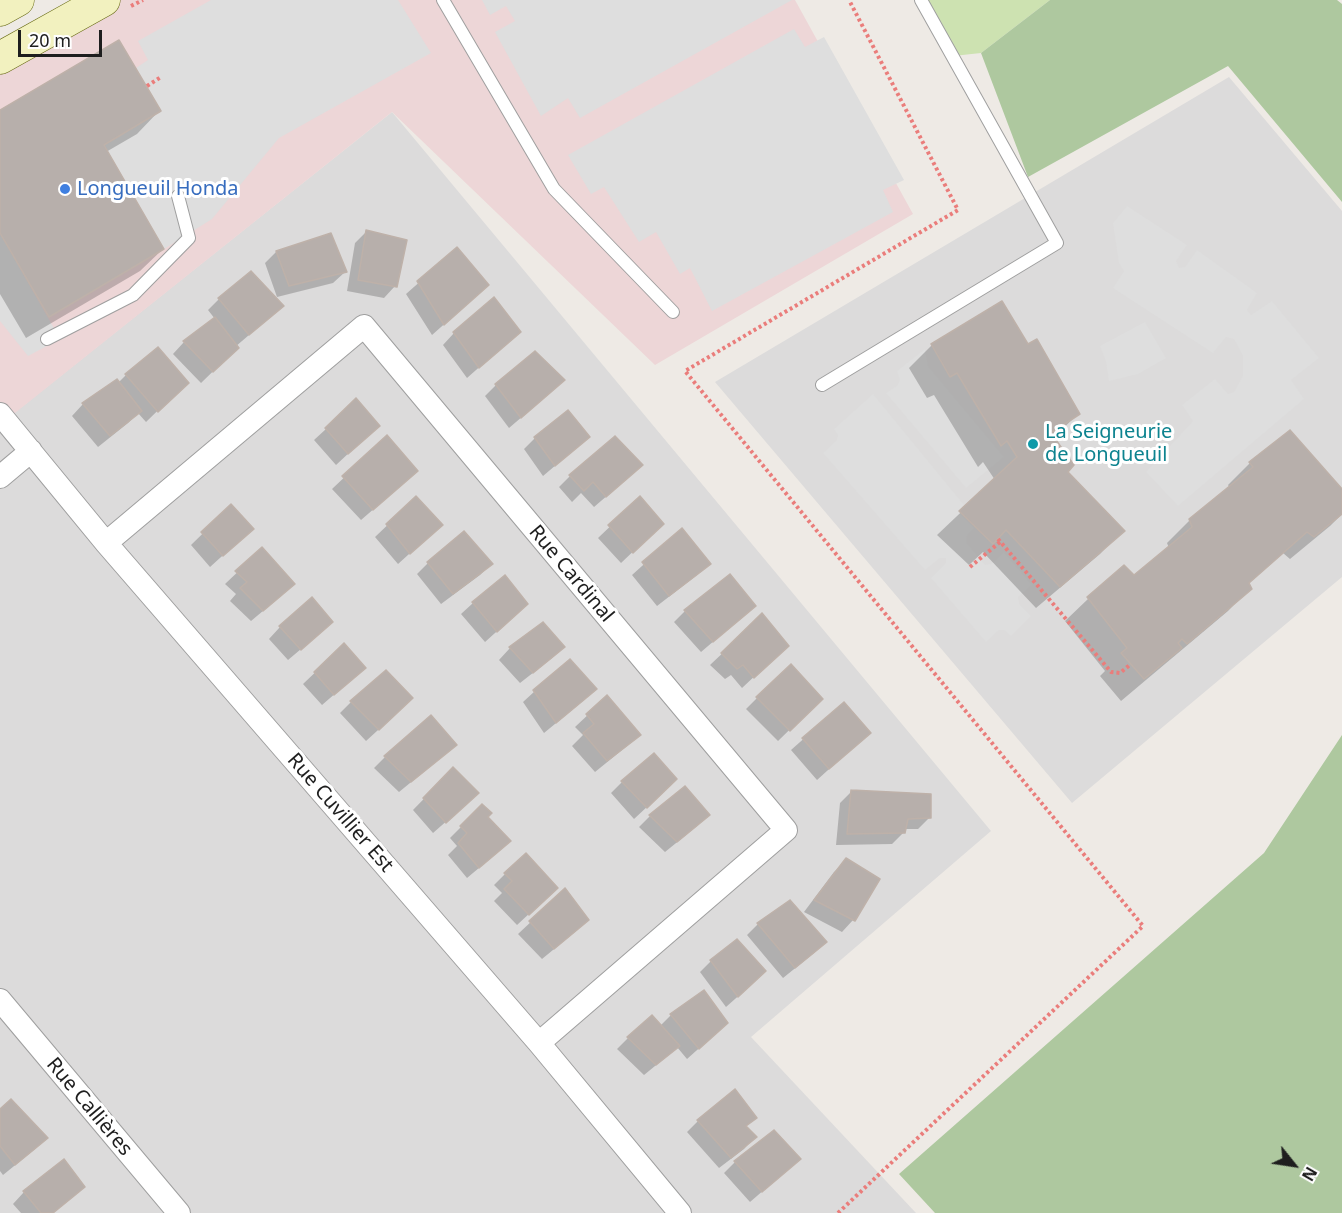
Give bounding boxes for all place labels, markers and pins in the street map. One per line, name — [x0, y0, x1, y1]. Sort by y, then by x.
place label: Longueuil Honda — [77, 177, 239, 201]
marker: Longueuil Honda — [58, 182, 72, 196]
place label: La Seigneurie de Longueuil — [1045, 420, 1172, 467]
marker: La Seigneurie de Longueuil — [1026, 437, 1040, 451]

